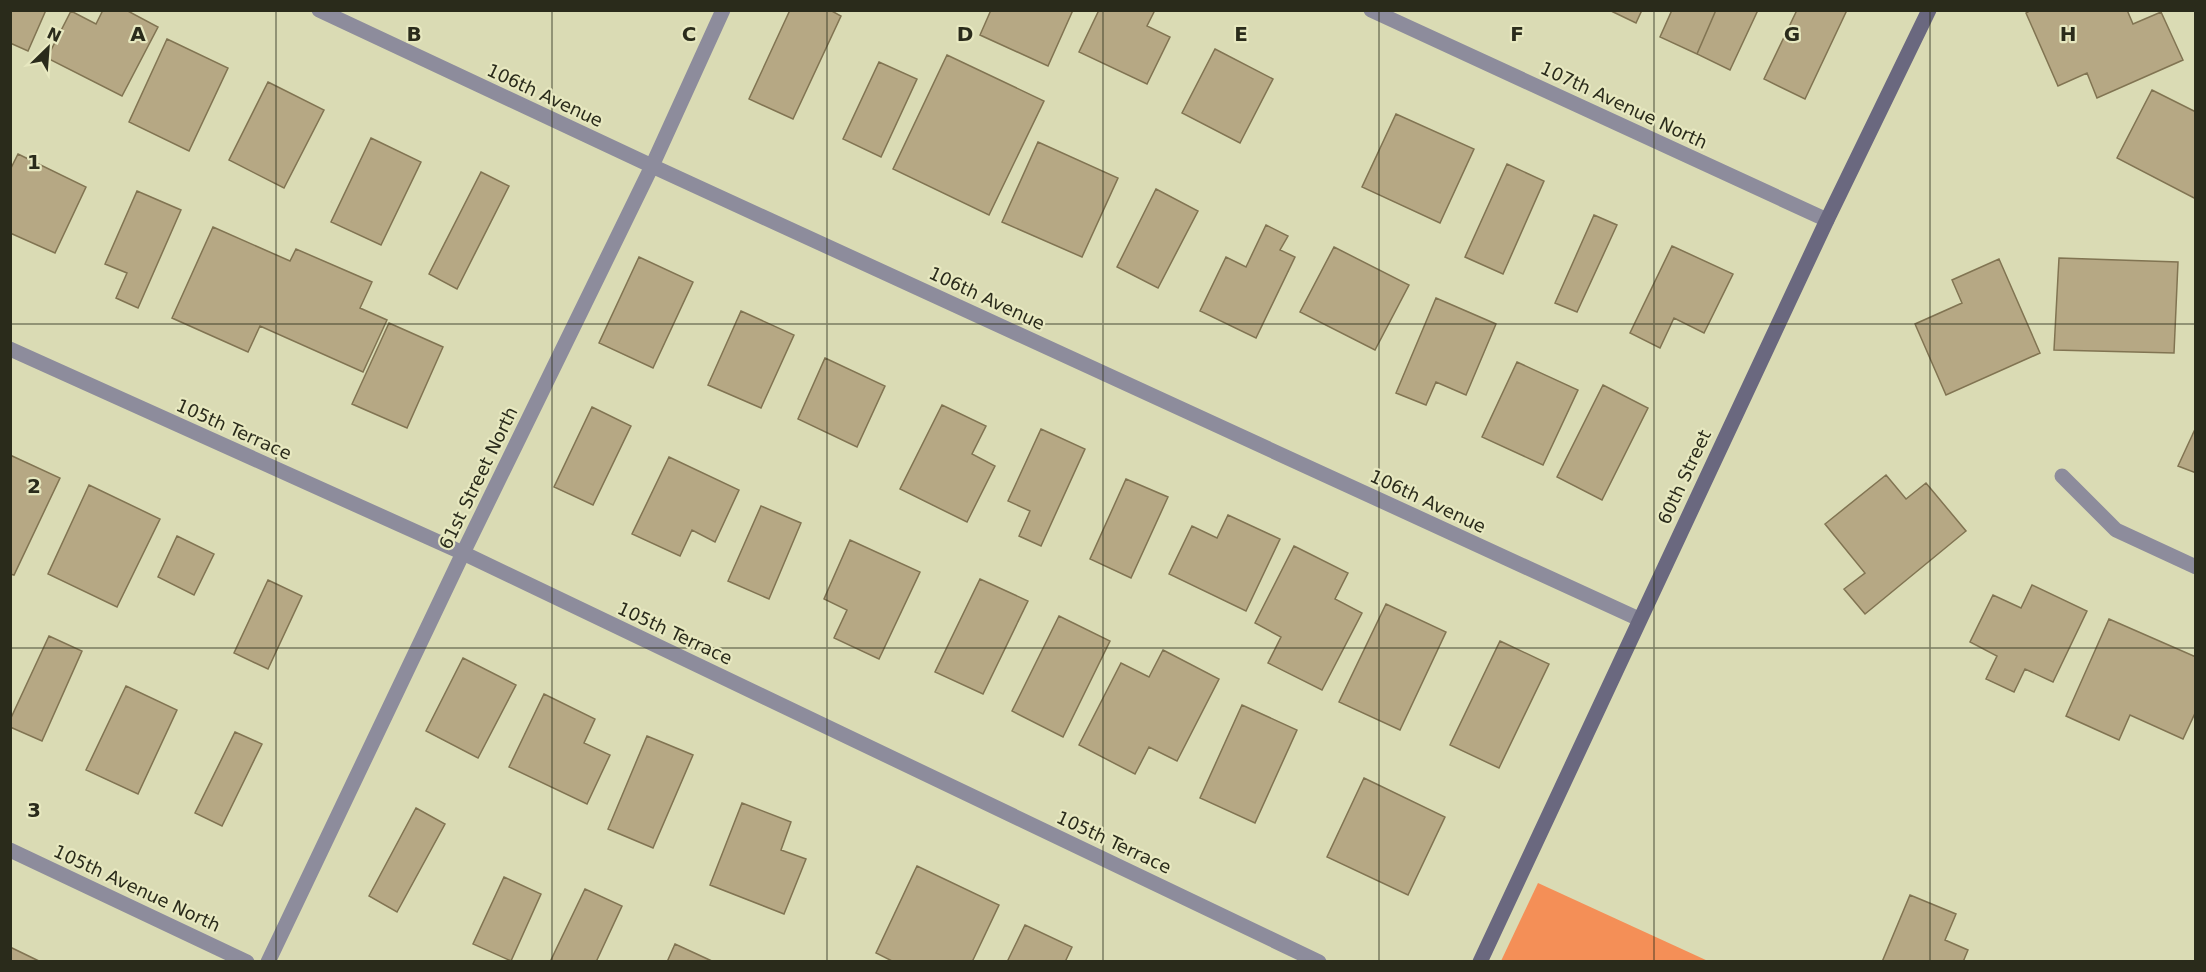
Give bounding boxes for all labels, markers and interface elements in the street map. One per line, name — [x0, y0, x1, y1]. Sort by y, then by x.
north arrow — [18, 18, 78, 78]
text: A — [130, 22, 146, 46]
text: B — [406, 22, 422, 46]
text: C — [682, 22, 696, 46]
text: D — [957, 22, 973, 46]
text: E — [1234, 22, 1248, 46]
text: F — [1510, 22, 1524, 46]
text: G — [1784, 22, 1800, 46]
text: H — [2060, 22, 2076, 46]
text: N — [44, 23, 64, 46]
street label: 107th Avenue North — [1537, 57, 1711, 153]
street label: 106th Avenue — [484, 59, 606, 131]
text: 1 — [27, 150, 41, 174]
street label: 106th Avenue — [926, 262, 1048, 334]
street label: 105th Terrace — [173, 394, 295, 464]
street label: 61st Street North — [434, 403, 522, 553]
street label: 60th Street — [1653, 426, 1715, 528]
street label: 106th Avenue — [1367, 465, 1489, 537]
text: 2 — [27, 474, 41, 498]
street label: 105th Terrace — [614, 597, 736, 669]
text: 3 — [27, 798, 41, 822]
street label: 105th Terrace — [1053, 806, 1175, 878]
street label: 105th Avenue North — [50, 840, 224, 936]

